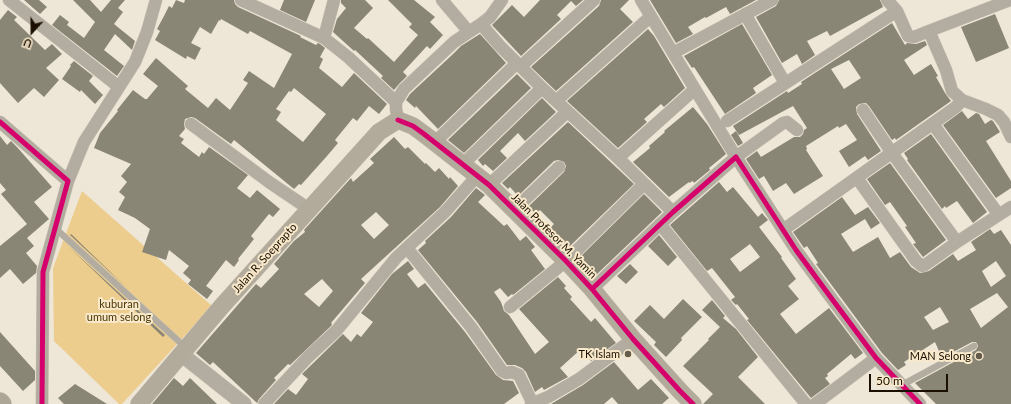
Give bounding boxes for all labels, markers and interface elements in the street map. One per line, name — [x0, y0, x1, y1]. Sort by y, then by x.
north arrow — [12, 12, 52, 52]
text: U — [21, 36, 34, 51]
street label: Jalan Profesor M. Yamin — [509, 191, 599, 281]
street label: Jalan R. Soeprapto — [230, 221, 300, 295]
park label: kuburan umum selong — [87, 297, 151, 323]
place label: TK Islam — [579, 347, 620, 361]
marker: TK Islam — [623, 349, 633, 359]
place label: MAN Selong — [910, 349, 971, 363]
marker: MAN Selong — [974, 351, 984, 361]
scale bar — [871, 366, 950, 392]
text: 50 m — [876, 373, 903, 388]

